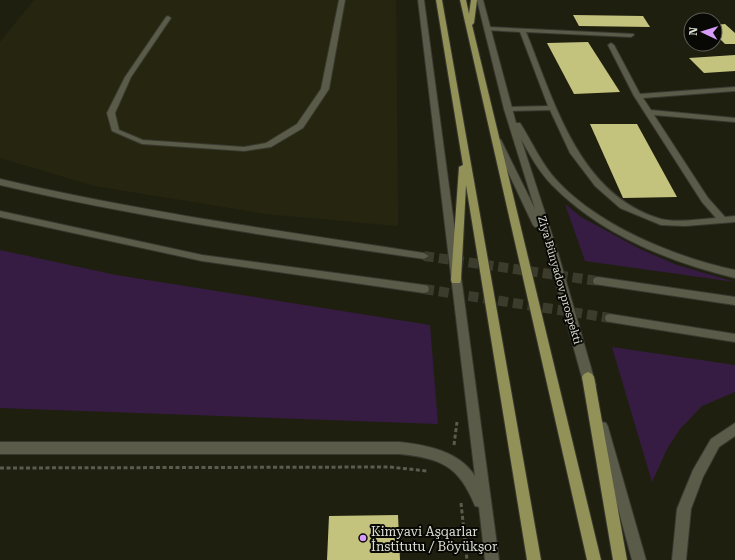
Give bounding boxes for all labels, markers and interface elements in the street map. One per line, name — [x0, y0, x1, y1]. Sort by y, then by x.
north arrow — [683, 12, 723, 52]
text: N — [687, 26, 700, 36]
street label: Ziya Bünyadov prospekti — [535, 215, 584, 346]
place label: Kimyavi Aşqarlar İnstitutu / Böyükşor — [371, 524, 498, 554]
marker: Kimyavi Aşqarlar İnstitutu / Böyükşor — [358, 533, 368, 543]

